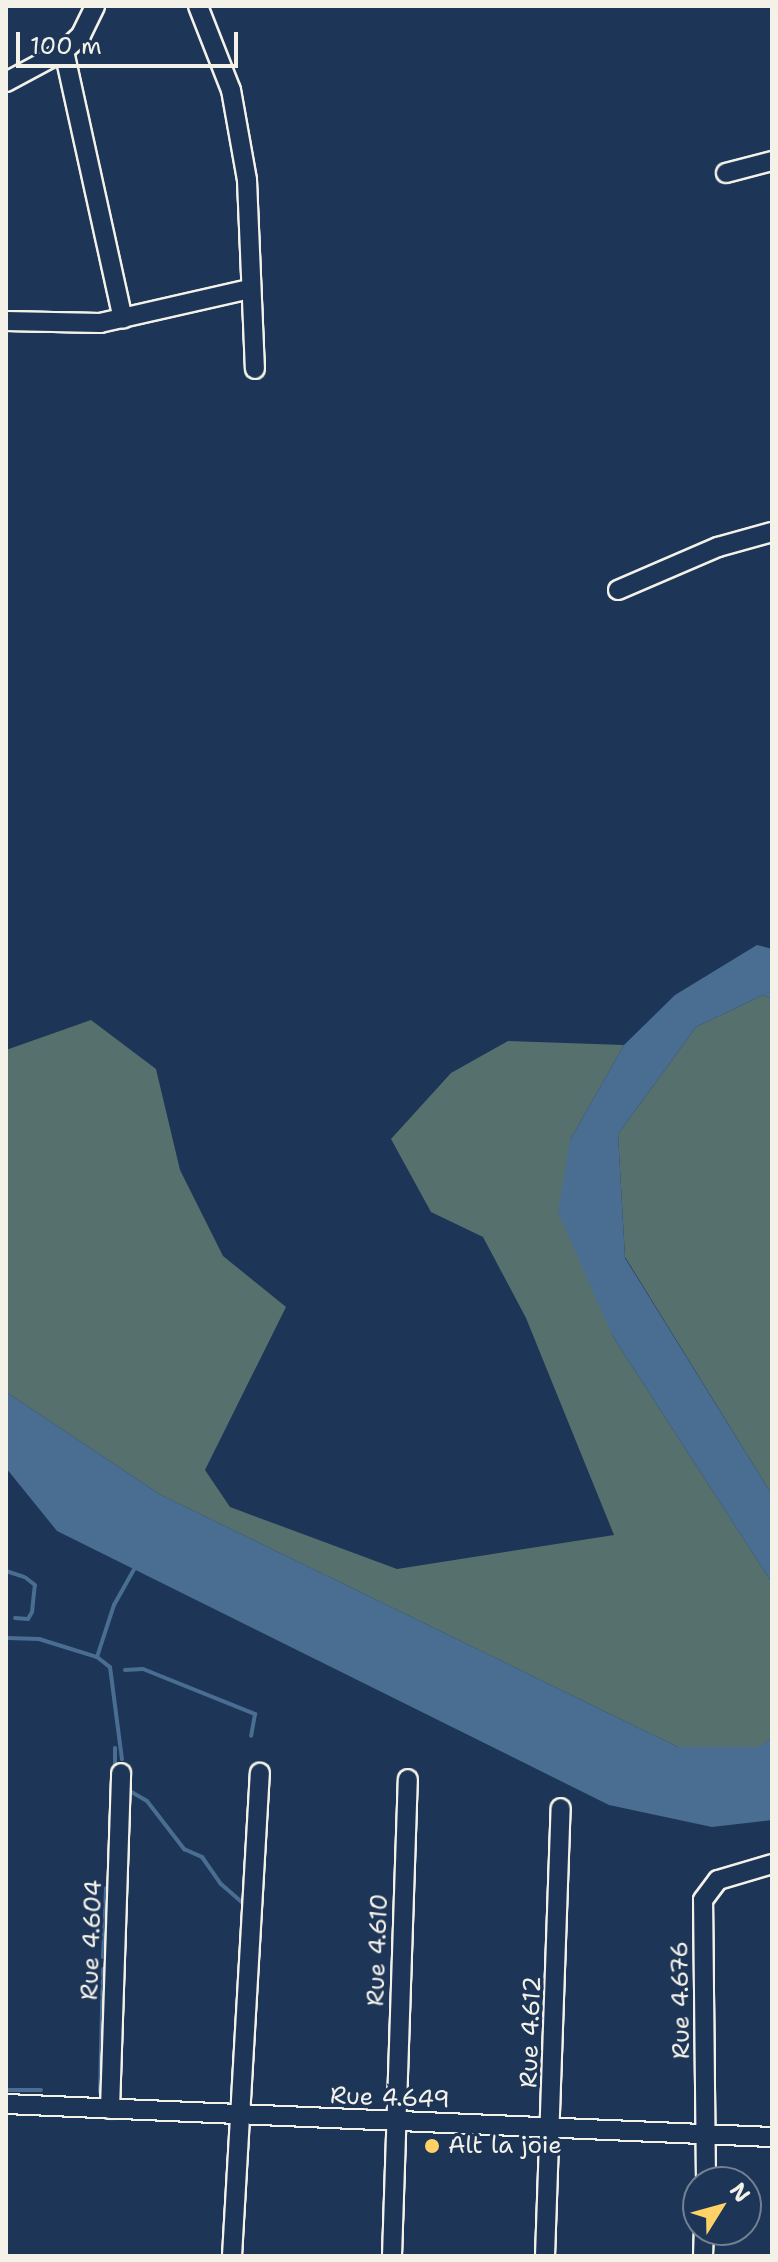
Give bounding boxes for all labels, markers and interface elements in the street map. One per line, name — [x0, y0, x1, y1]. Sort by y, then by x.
scale bar — [20, 16, 242, 66]
text: 100 m — [30, 30, 102, 62]
street label: Rue 4.604 — [76, 1879, 108, 2001]
street label: Rue 4.610 — [362, 1893, 394, 2007]
street label: Rue 4.676 — [666, 1941, 696, 2059]
street label: Rue 4.612 — [515, 1976, 547, 2088]
street label: Rue 4.649 — [330, 2082, 450, 2114]
place label: Alt la joie — [448, 2132, 562, 2160]
marker: Alt la joie — [423, 2137, 441, 2155]
north arrow — [682, 2166, 762, 2246]
text: N — [723, 2177, 757, 2208]

